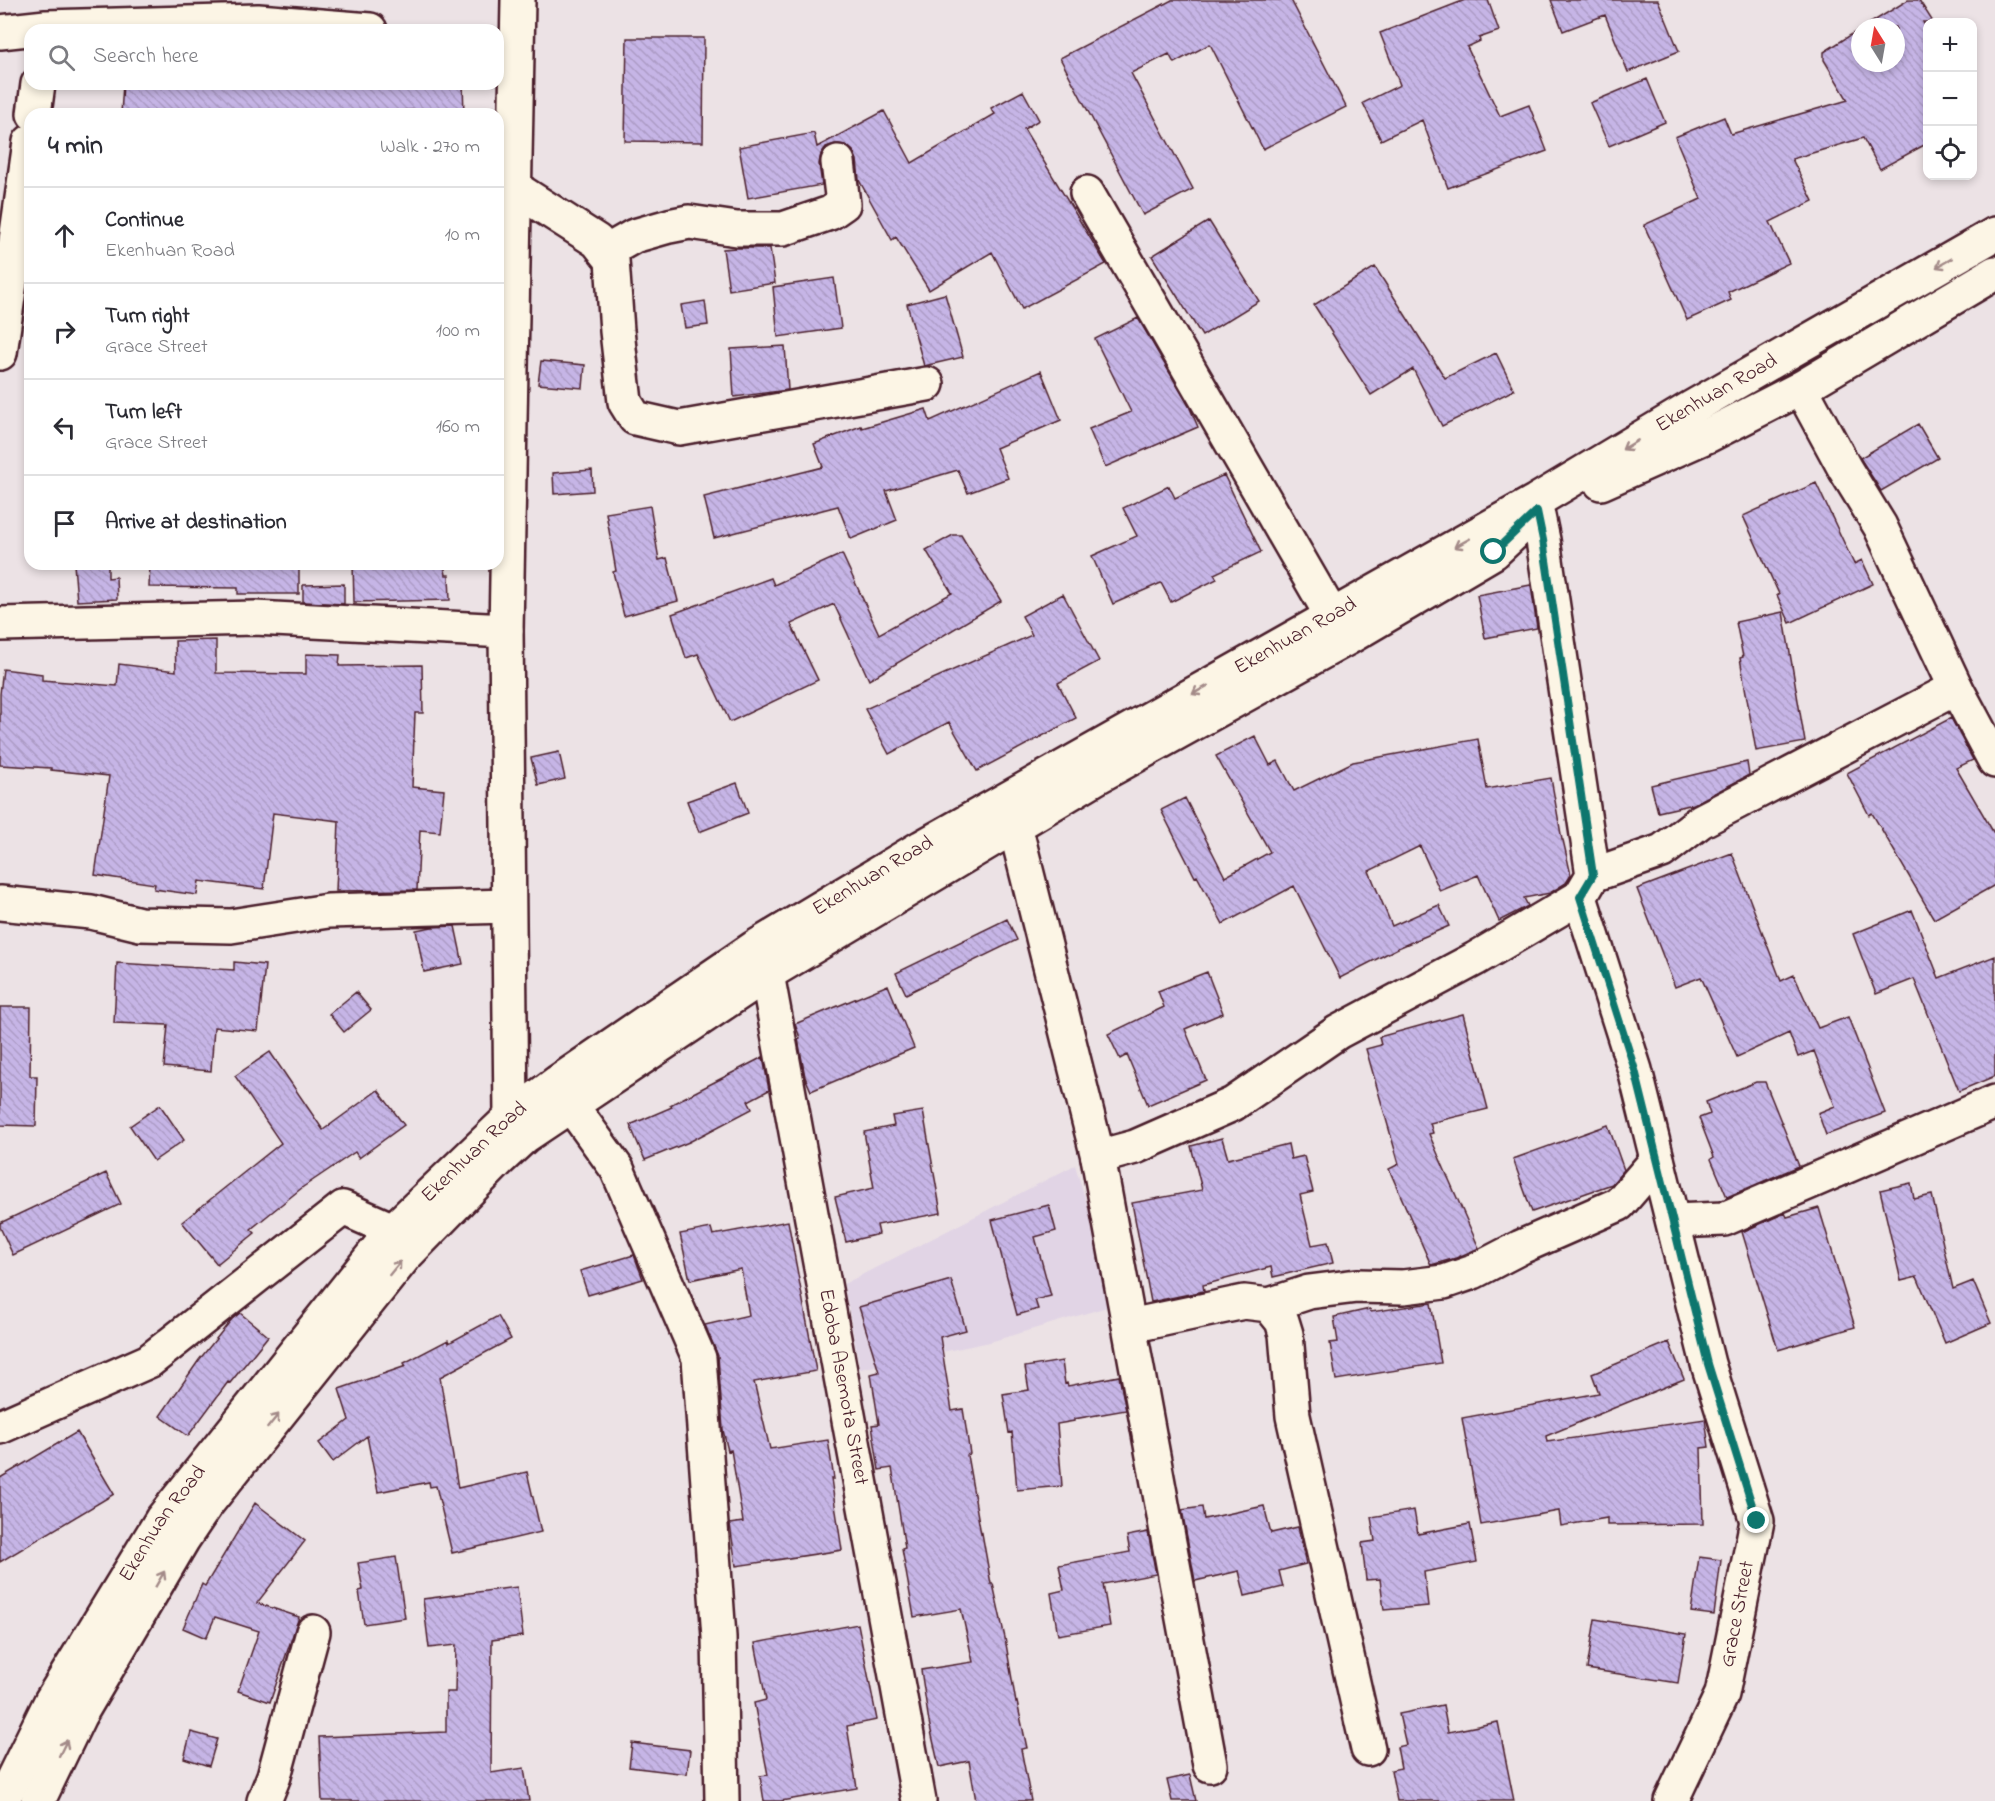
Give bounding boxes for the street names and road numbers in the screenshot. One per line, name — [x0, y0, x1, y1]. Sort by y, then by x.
street label: Ekenhuan Road — [1650, 346, 1783, 441]
street label: Ekenhuan Road — [1229, 590, 1363, 683]
street label: Ekenhuan Road — [807, 828, 939, 924]
street label: Ekenhuan Road — [415, 1095, 534, 1210]
street label: Edoba Asemota Street — [810, 1286, 876, 1488]
street label: Ekenhuan Road — [112, 1459, 214, 1588]
street label: Grace Street — [1713, 1558, 1763, 1670]

